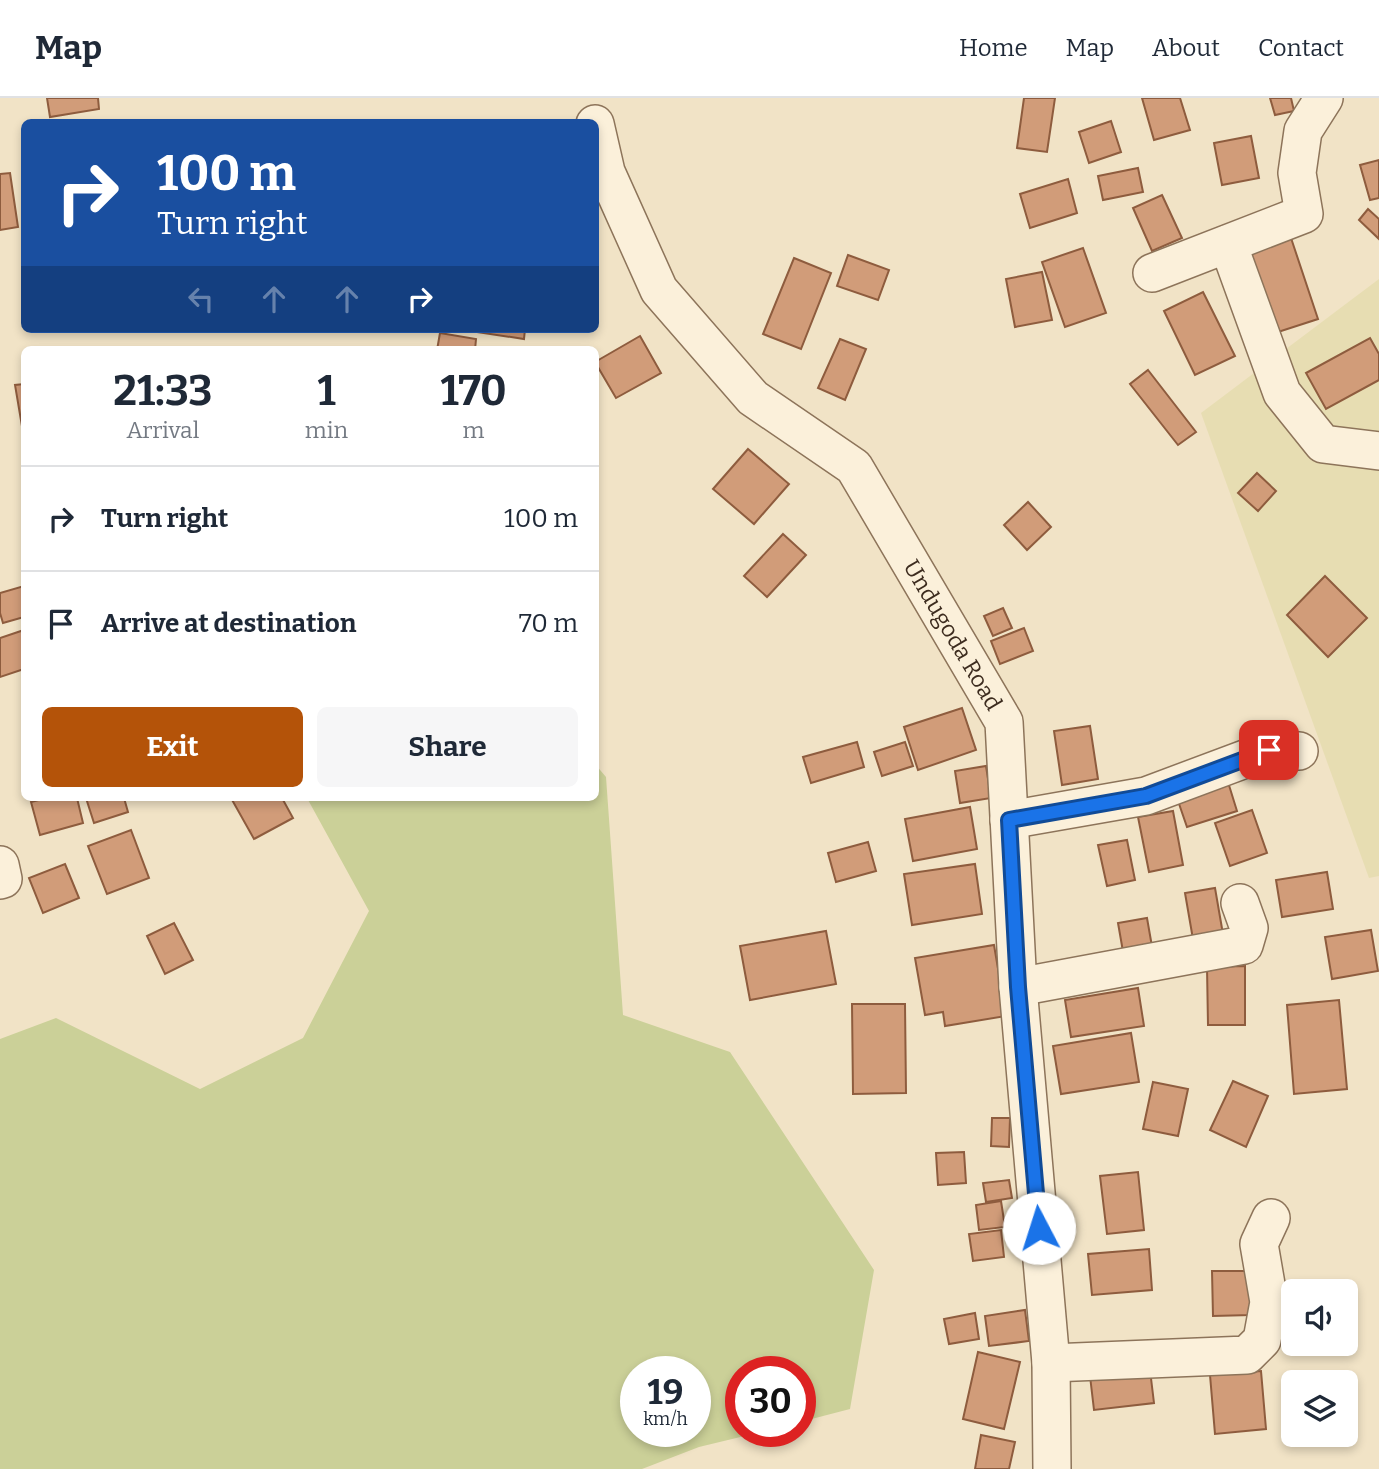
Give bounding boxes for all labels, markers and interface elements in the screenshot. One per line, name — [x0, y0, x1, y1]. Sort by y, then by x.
text: Map — [35, 28, 102, 68]
text: Home — [959, 34, 1028, 62]
text: Map — [1066, 34, 1114, 62]
text: About — [1152, 34, 1220, 62]
text: Contact — [1258, 34, 1344, 62]
text: 100 m — [157, 144, 296, 203]
icon: right — [42, 147, 133, 238]
text: Turn right — [157, 204, 308, 242]
icon: left — [182, 280, 220, 318]
icon: ahead — [255, 280, 293, 318]
icon: ahead — [328, 280, 366, 318]
icon: right — [401, 280, 439, 318]
text: 21:33 — [113, 366, 213, 416]
text: 1 — [317, 366, 336, 416]
text: 170 — [440, 366, 507, 416]
text: Arrival — [126, 416, 199, 444]
text: min — [305, 416, 348, 444]
text: m — [463, 416, 485, 444]
icon: right — [42, 500, 80, 538]
text: Turn right — [101, 503, 228, 534]
text: 100 m — [504, 503, 578, 534]
street label: Undugoda Road — [898, 555, 1008, 716]
icon: arrive — [42, 605, 80, 643]
text: Arrive at destination — [101, 608, 356, 639]
text: 70 m — [519, 608, 578, 639]
button: Exit — [42, 707, 303, 787]
button: Share — [317, 707, 578, 787]
pin — [1239, 720, 1299, 780]
icon: arrive — [1250, 731, 1288, 769]
position arrow — [1002, 1191, 1076, 1265]
map controls — [1281, 1279, 1358, 1447]
button: sound — [1281, 1279, 1358, 1356]
speed limit sign: 30 — [725, 1356, 816, 1447]
button: layers — [1281, 1370, 1358, 1447]
text: 19 — [648, 1371, 683, 1413]
text: km/h — [643, 1408, 688, 1430]

